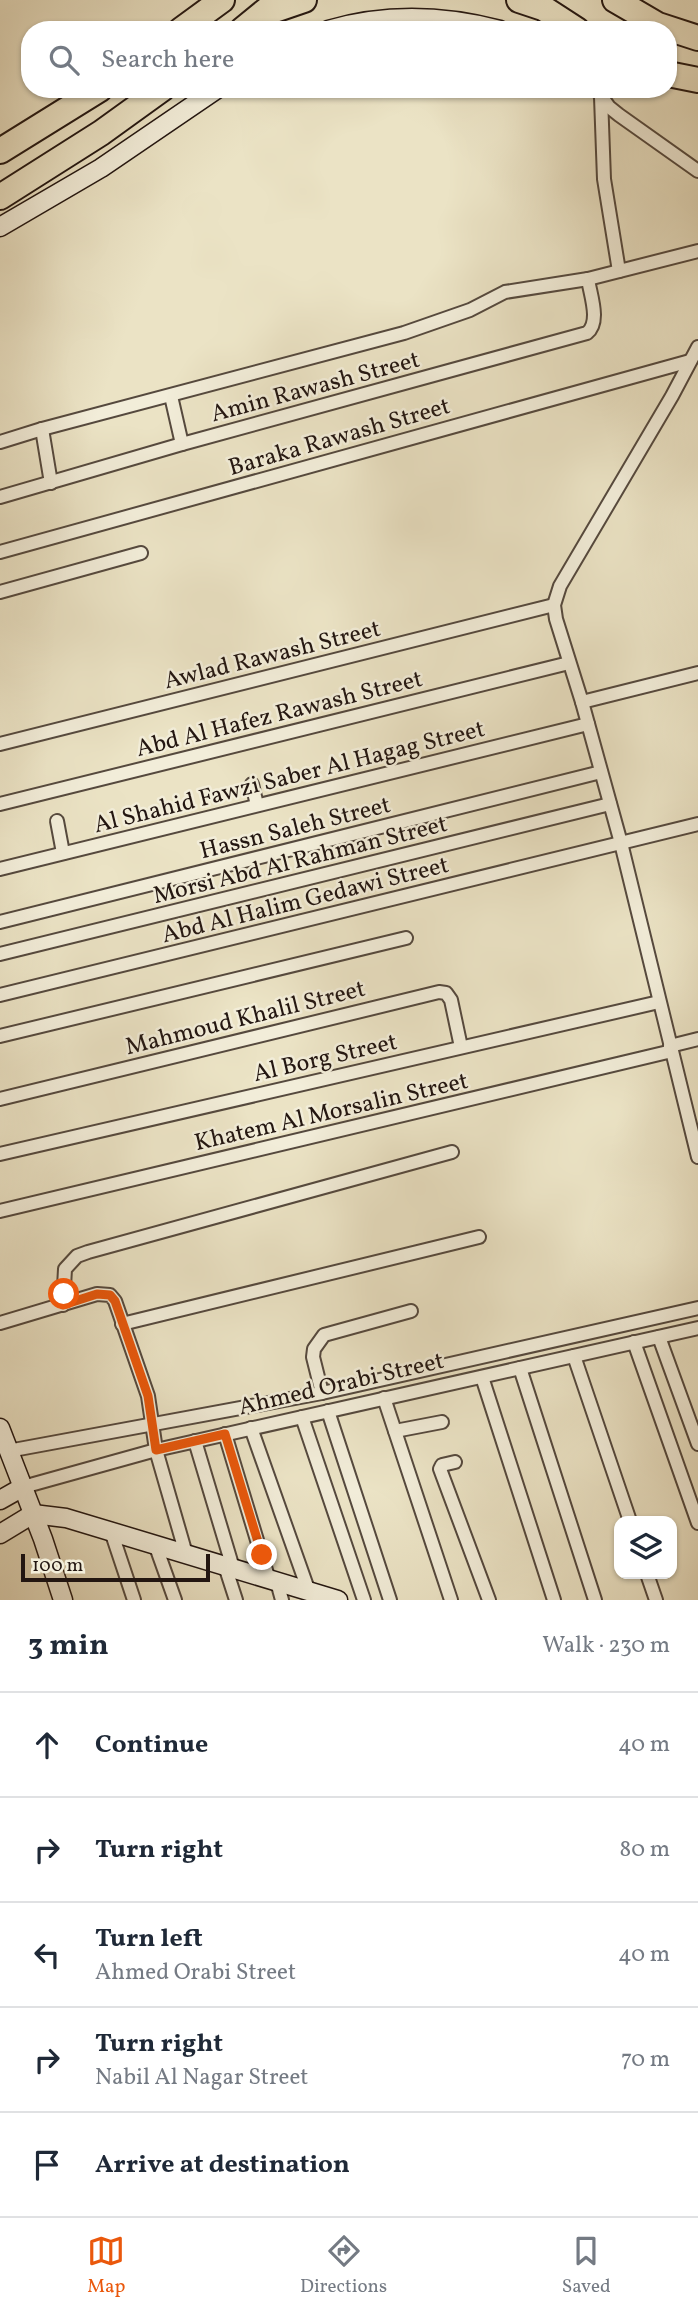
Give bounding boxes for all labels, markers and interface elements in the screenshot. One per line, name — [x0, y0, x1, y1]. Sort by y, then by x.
search box — [21, 21, 677, 98]
icon: search — [45, 41, 83, 79]
text: Search here — [101, 42, 234, 78]
street label: Amin Rawash Street — [207, 344, 424, 432]
street label: Baraka Rawash Street — [225, 390, 454, 486]
street label: Awlad Rawash Street — [161, 613, 384, 699]
street label: Abd Al Hafez Rawash Street — [133, 663, 426, 767]
street label: Al Shahid Fawzi Saber Al Hagag Street — [90, 713, 489, 843]
street label: Hassn Saleh Street — [197, 789, 394, 869]
street label: Morsi Abd Al Rahman Street — [150, 808, 451, 914]
street label: Abd Al Halim Gedawi Street — [158, 849, 453, 953]
street label: Mahmoud Khalil Street — [122, 973, 369, 1065]
street label: Al Borg Street — [250, 1026, 401, 1092]
street label: Khatem Al Morsalin Street — [191, 1065, 472, 1161]
route start — [48, 1278, 79, 1309]
street label: Ahmed Orabi Street — [235, 1345, 447, 1425]
map controls — [614, 1516, 677, 1579]
button: layers — [614, 1516, 677, 1579]
route end — [246, 1539, 277, 1570]
scale bar — [21, 1551, 210, 1583]
text: 100 m — [32, 1553, 83, 1579]
text: 3 min — [28, 1625, 109, 1667]
text: Walk · 230 m — [542, 1630, 670, 1662]
icon: ahead — [28, 1726, 66, 1764]
text: Continue — [95, 1727, 208, 1763]
text: 40 m — [618, 1729, 670, 1761]
icon: right — [28, 1831, 66, 1869]
text: Turn right — [95, 1832, 223, 1868]
text: 80 m — [620, 1834, 670, 1866]
text: Turn left — [95, 1921, 203, 1957]
icon: left — [28, 1936, 66, 1974]
text: 40 m — [618, 1939, 670, 1971]
text: Ahmed Orabi Street — [95, 1957, 296, 1989]
text: Turn right — [95, 2026, 223, 2062]
icon: right — [28, 2041, 66, 2079]
text: 70 m — [621, 2044, 670, 2076]
text: Nabil Al Nagar Street — [95, 2062, 308, 2094]
icon: arrive — [28, 2146, 66, 2184]
text: Arrive at destination — [95, 2147, 350, 2183]
tab: Map — [87, 2232, 125, 2300]
tab: Directions — [300, 2232, 387, 2300]
tab: Saved — [562, 2232, 611, 2300]

